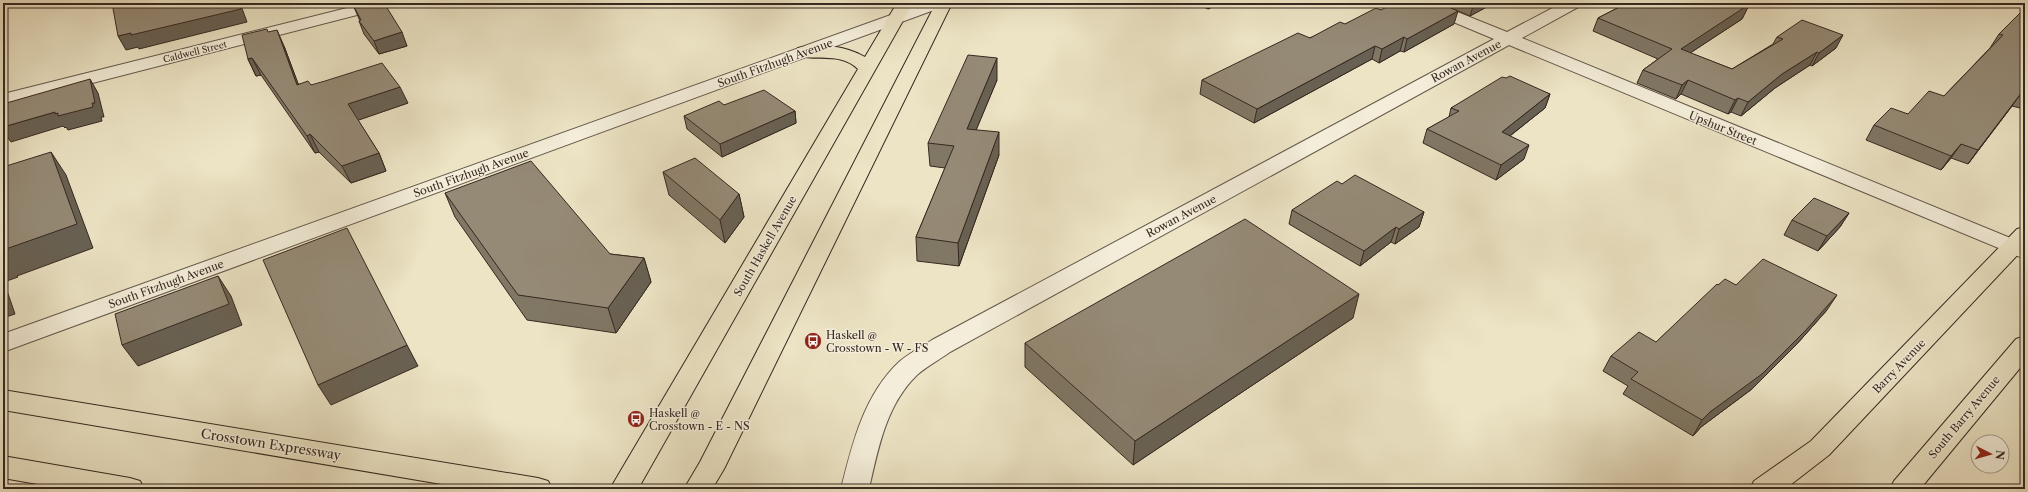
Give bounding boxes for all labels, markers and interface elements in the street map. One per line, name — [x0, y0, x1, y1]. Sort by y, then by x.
street label: South Fitzhugh Avenue — [715, 36, 835, 90]
street label: Rowan Avenue — [1429, 37, 1503, 85]
street label: Caldwell Street — [162, 38, 229, 65]
street label: Upshur Street — [1687, 108, 1759, 148]
street label: South Fitzhugh Avenue — [411, 146, 531, 200]
street label: Rowan Avenue — [1144, 192, 1218, 240]
street label: South Haskell Avenue — [730, 193, 800, 299]
street label: South Fitzhugh Avenue — [106, 257, 226, 311]
place label: Haskell @ Crosstown - W - FS — [826, 328, 928, 355]
bus stop icon: Haskell @ Crosstown - W - FS — [803, 331, 823, 351]
street label: Barry Avenue — [1870, 336, 1928, 396]
street label: South Barry Avenue — [1925, 373, 2003, 461]
place label: Haskell @ Crosstown - E - NS — [649, 406, 750, 433]
bus stop icon: Haskell @ Crosstown - E - NS — [626, 409, 646, 429]
street label: Crosstown Expressway — [200, 425, 343, 463]
north arrow — [1970, 434, 2010, 474]
text: N — [1992, 450, 2007, 461]

